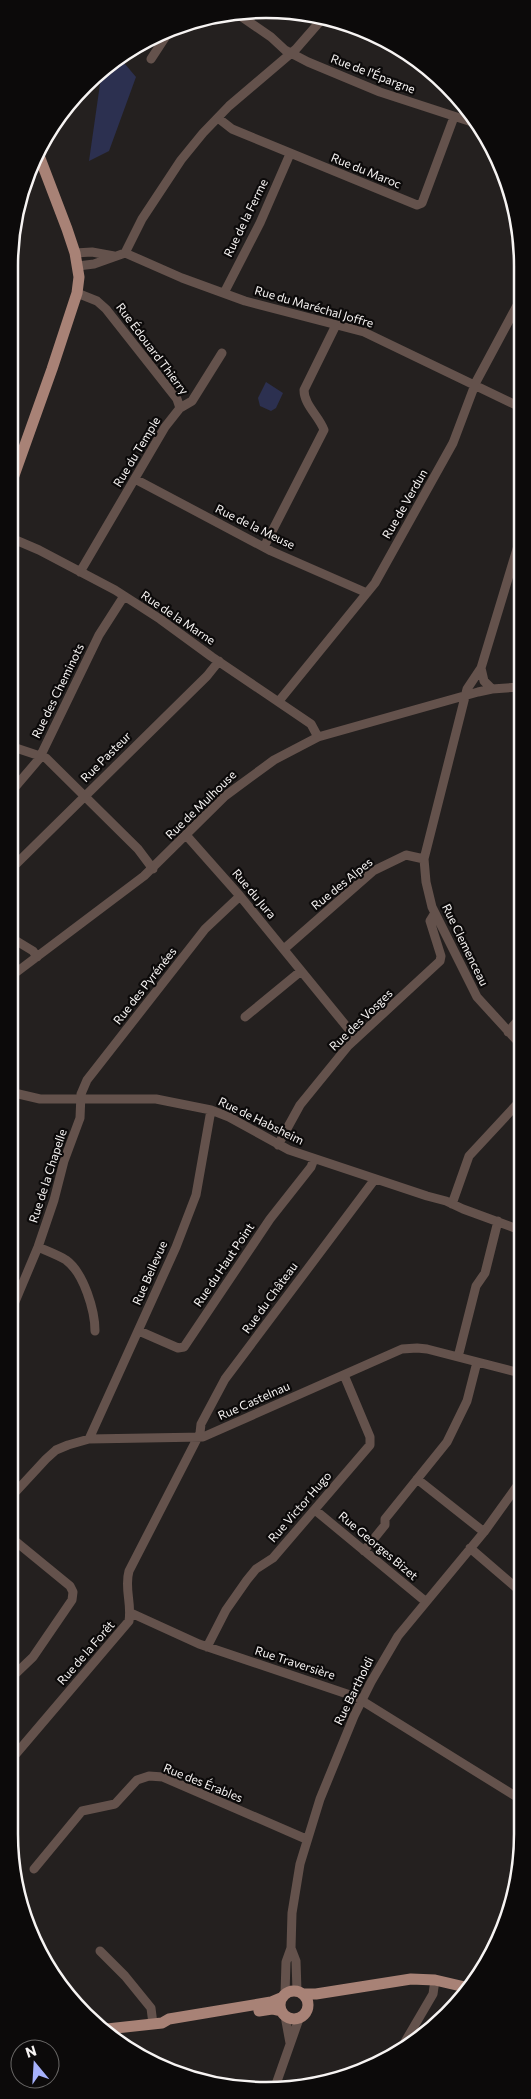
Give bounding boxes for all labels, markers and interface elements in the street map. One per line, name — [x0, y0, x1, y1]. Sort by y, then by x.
street label: Rue de l'Épargne — [329, 51, 418, 96]
street label: Rue du Maroc — [329, 150, 404, 191]
street label: Rue de la Ferme — [220, 176, 270, 259]
street label: Rue du Maréchal Joffre — [253, 282, 375, 331]
street label: Rue Édouard Thierry — [114, 300, 192, 397]
street label: Rue du Temple — [110, 414, 163, 489]
street label: Rue de Verdun — [379, 466, 430, 541]
street label: Rue de la Meuse — [213, 501, 297, 551]
street label: Rue de la Marne — [139, 587, 218, 647]
street label: Rue des Cheminots — [28, 641, 86, 740]
street label: Rue Pasteur — [77, 728, 133, 784]
street label: Rue de Mulhouse — [162, 767, 238, 841]
street label: Rue des Alpes — [308, 854, 375, 912]
street label: Rue du Jura — [229, 866, 280, 922]
street label: Rue Clemenceau — [440, 901, 492, 988]
street label: Rue des Pyrénées — [110, 944, 179, 1027]
street label: Rue des Vosges — [326, 986, 395, 1053]
street label: Rue de Habsheim — [216, 1093, 306, 1147]
street label: Rue de la Chapelle — [25, 1127, 69, 1224]
street label: Rue du Haut Point — [190, 1220, 256, 1309]
street label: Rue Bellevue — [129, 1238, 169, 1307]
street label: Rue du Château — [239, 1259, 300, 1336]
street label: Rue Castelnau — [215, 1378, 292, 1422]
street label: Rue Victor Hugo — [265, 1468, 334, 1544]
street label: Rue Georges Bizet — [336, 1508, 421, 1582]
street label: Rue de la Forêt — [54, 1617, 117, 1687]
street label: Rue Traversière — [253, 1642, 337, 1682]
street label: Rue Bartholdi — [331, 1654, 376, 1727]
street label: Rue des Érables — [162, 1760, 245, 1804]
north arrow — [10, 2039, 60, 2089]
text: N — [23, 2041, 38, 2061]

